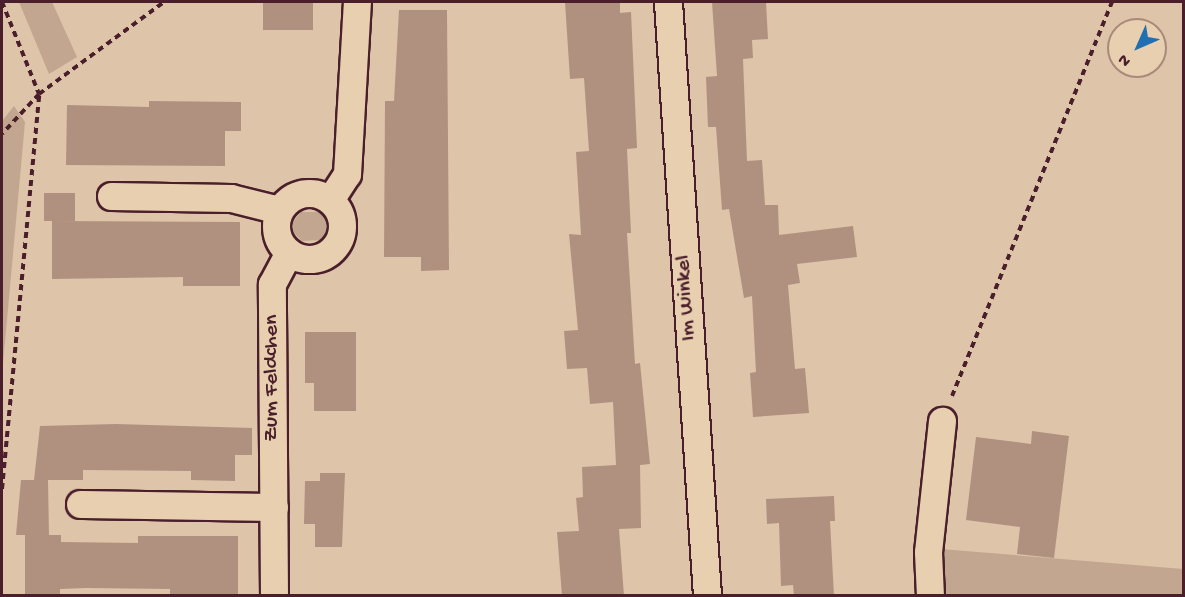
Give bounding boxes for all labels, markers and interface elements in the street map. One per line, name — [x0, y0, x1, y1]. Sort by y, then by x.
north arrow — [1107, 18, 1167, 78]
text: N — [1115, 49, 1136, 70]
street label: Im Winkel — [671, 254, 703, 342]
street label: Zum Feldchen — [260, 315, 286, 441]

